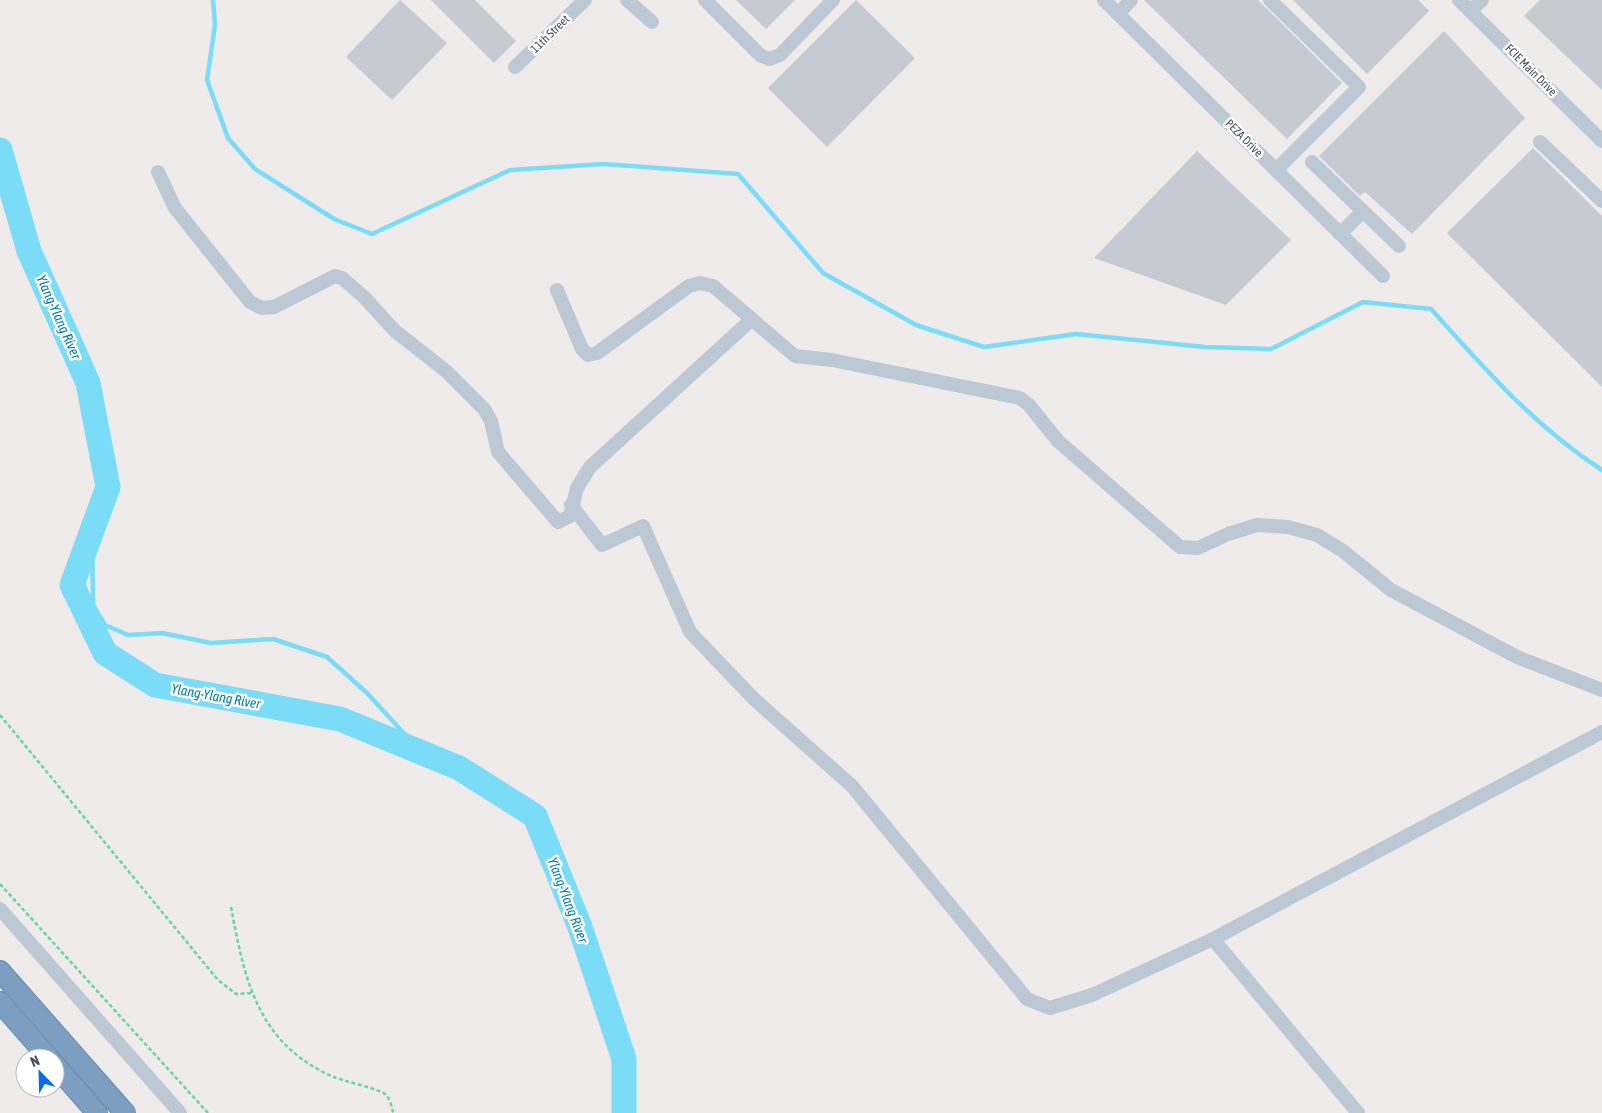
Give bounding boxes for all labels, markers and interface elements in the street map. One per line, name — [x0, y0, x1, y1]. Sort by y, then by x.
street label: 11th Street — [528, 12, 573, 56]
street label: FCIE Main Drive — [1502, 41, 1560, 99]
street label: PEZA Drive — [1222, 116, 1266, 160]
water label: Ylang-Ylang River — [33, 273, 85, 362]
water label: Ylang-Ylang River — [170, 680, 263, 712]
water label: Ylang-Ylang River — [544, 855, 592, 946]
north arrow — [15, 1048, 65, 1098]
text: N — [28, 1052, 42, 1070]

